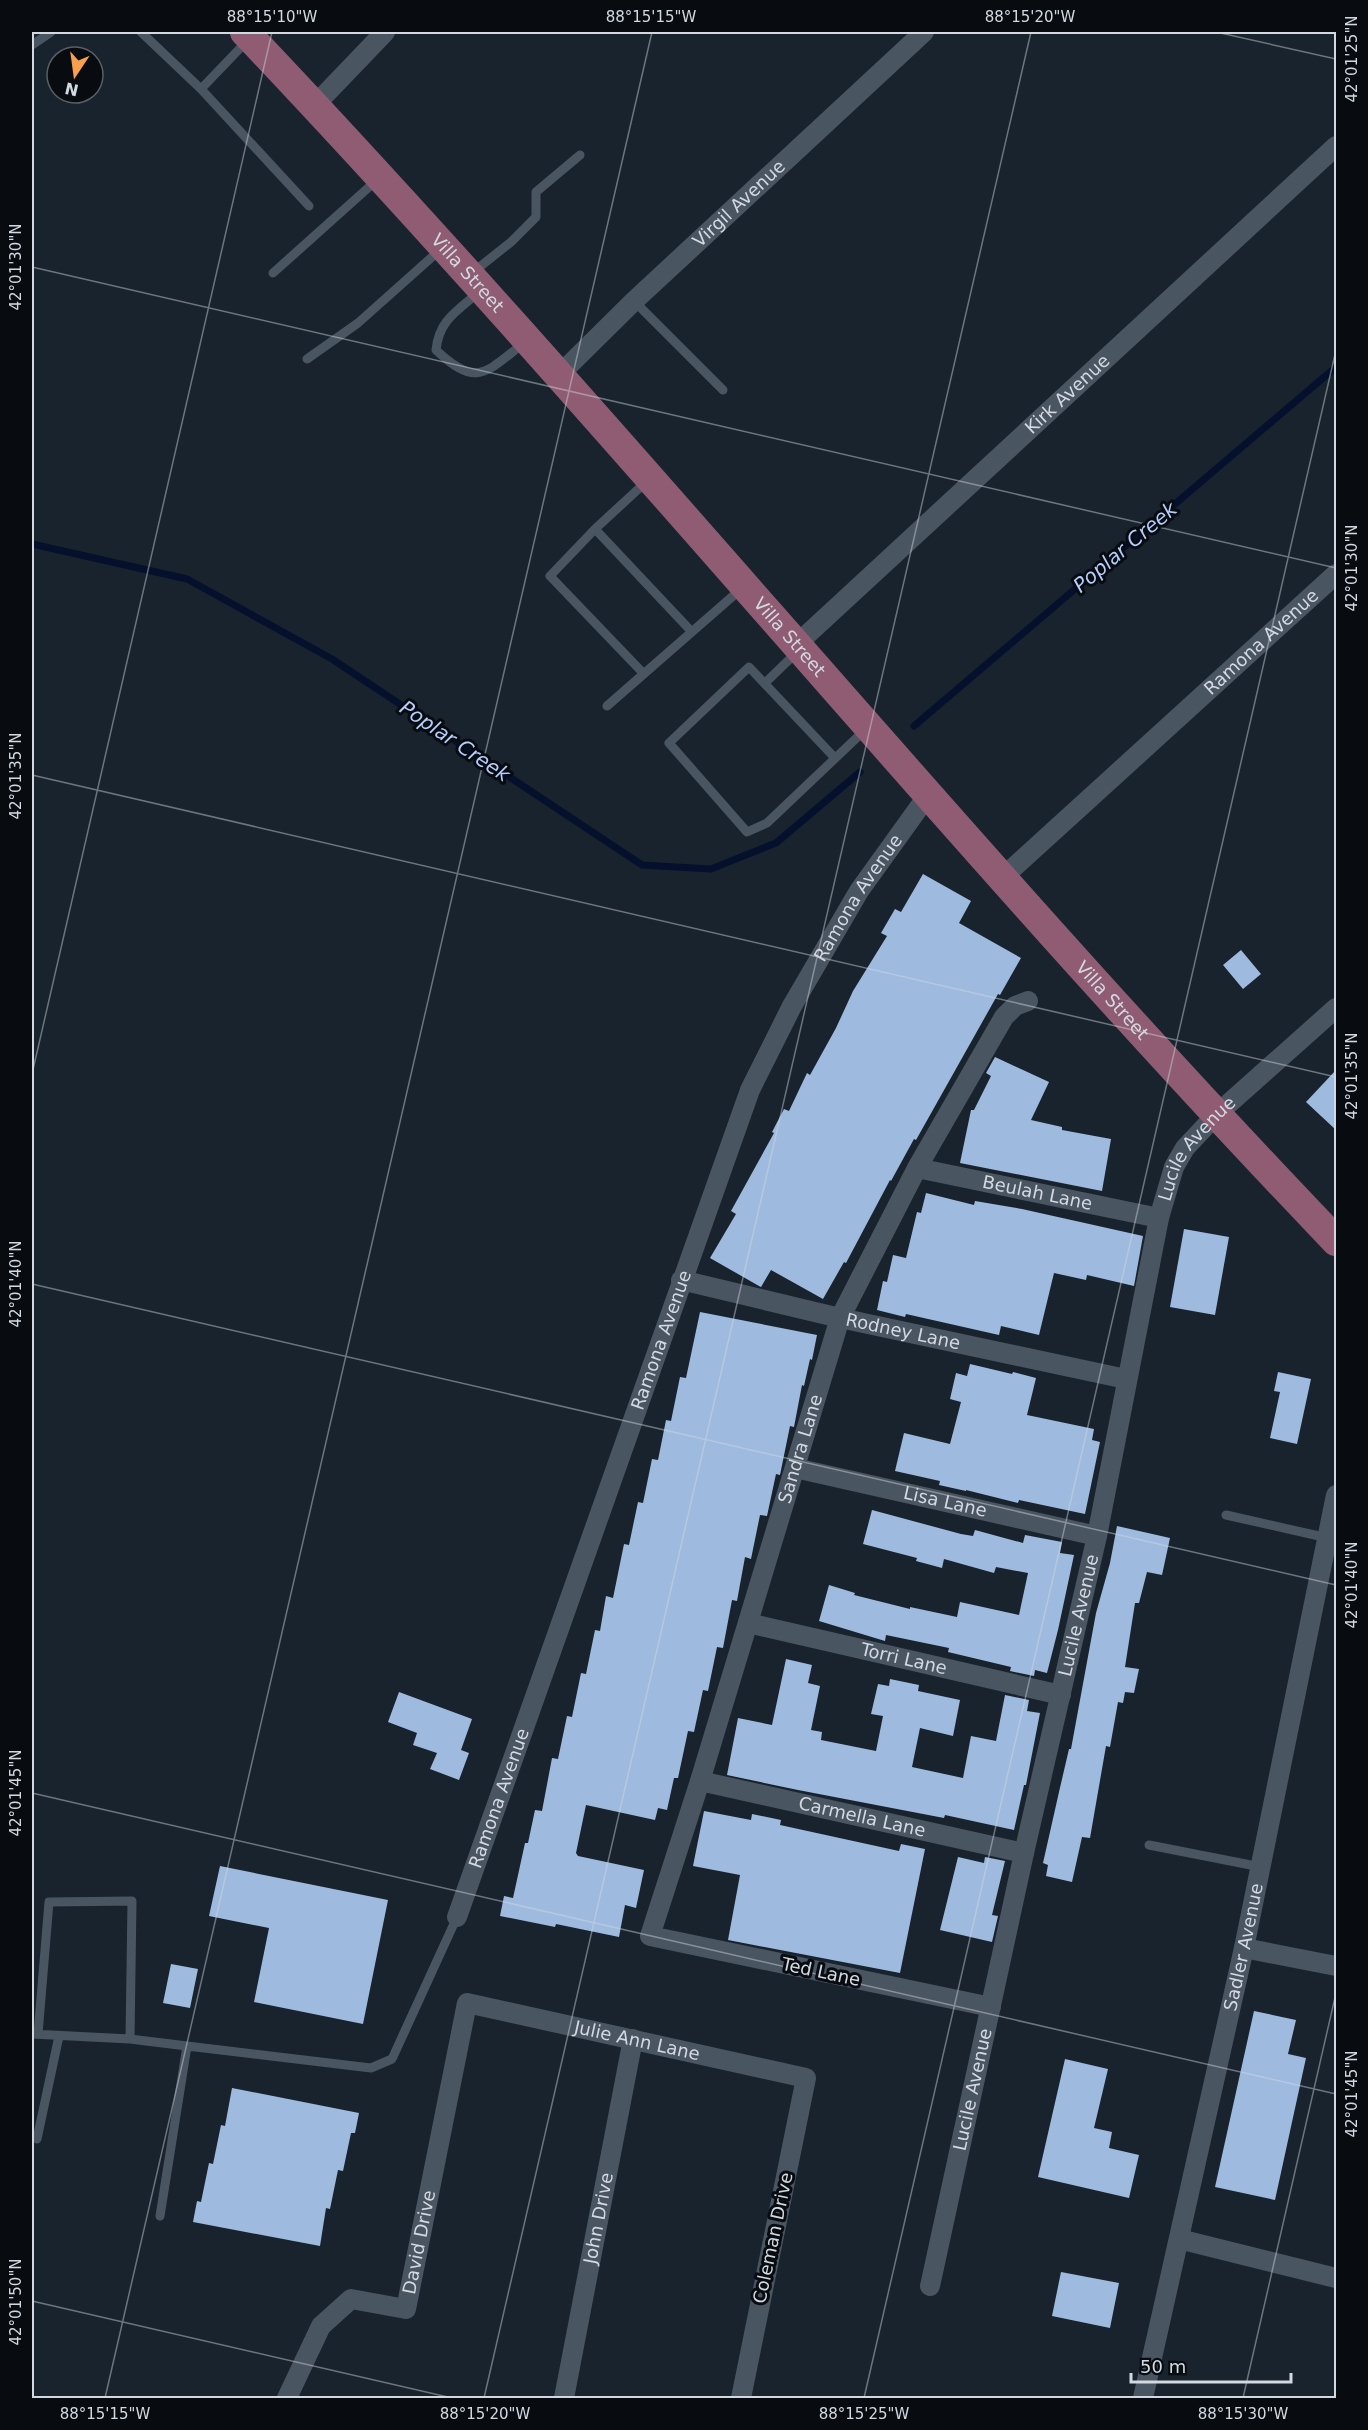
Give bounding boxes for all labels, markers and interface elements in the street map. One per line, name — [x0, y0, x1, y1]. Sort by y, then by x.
text: 88°15'10"W — [227, 8, 317, 26]
text: 88°15'15"W — [606, 8, 696, 26]
text: 88°15'20"W — [985, 8, 1075, 26]
text: 42°01'25"N — [1343, 15, 1361, 103]
north arrow — [45, 45, 105, 105]
text: N — [63, 78, 80, 100]
street label: Virgil Avenue — [688, 155, 789, 251]
text: 42°01'30"N — [7, 223, 25, 311]
street label: Villa Street — [427, 229, 509, 316]
street label: Kirk Avenue — [1020, 350, 1113, 438]
water label: Poplar Creek — [1068, 496, 1183, 597]
text: 42°01'30"N — [1343, 524, 1361, 612]
street label: Ramona Avenue — [1200, 584, 1322, 699]
street label: Villa Street — [750, 593, 830, 681]
water label: Poplar Creek — [395, 695, 516, 787]
text: 42°01'35"N — [7, 732, 25, 820]
street label: Ramona Avenue — [809, 830, 906, 965]
street label: Villa Street — [1072, 957, 1153, 1044]
text: 42°01'35"N — [1343, 1032, 1361, 1120]
street label: Lucile Avenue — [1154, 1092, 1240, 1203]
street label: Beulah Lane — [981, 1171, 1094, 1214]
text: 42°01'40"N — [7, 1240, 25, 1328]
street label: Ramona Avenue — [626, 1267, 695, 1413]
street label: Rodney Lane — [844, 1309, 962, 1353]
street label: Sandra Lane — [773, 1392, 826, 1506]
street label: Lisa Lane — [902, 1482, 989, 1521]
text: 42°01'40"N — [1343, 1541, 1361, 1629]
street label: Lucile Avenue — [1054, 1552, 1102, 1678]
street label: Torri Lane — [858, 1638, 949, 1678]
street label: Ramona Avenue — [464, 1725, 533, 1871]
text: 42°01'45"N — [7, 1749, 25, 1837]
street label: Carmella Lane — [797, 1792, 928, 1841]
street label: Sadler Avenue — [1219, 1881, 1267, 2013]
street label: Ted Lane — [779, 1953, 862, 1990]
street label: Julie Ann Lane — [571, 2016, 702, 2064]
street label: Lucile Avenue — [949, 2026, 996, 2153]
text: 42°01'45"N — [1343, 2050, 1361, 2138]
street label: Coleman Drive — [748, 2170, 797, 2305]
street label: John Drive — [579, 2171, 617, 2267]
street label: David Drive — [398, 2188, 439, 2296]
text: 42°01'50"N — [7, 2258, 25, 2346]
scale bar — [1131, 2346, 1292, 2384]
text: 50 m — [1140, 2356, 1186, 2377]
text: 88°15'15"W — [60, 2405, 150, 2423]
text: 88°15'20"W — [440, 2405, 530, 2423]
text: 88°15'25"W — [819, 2405, 909, 2423]
text: 88°15'30"W — [1198, 2405, 1288, 2423]

